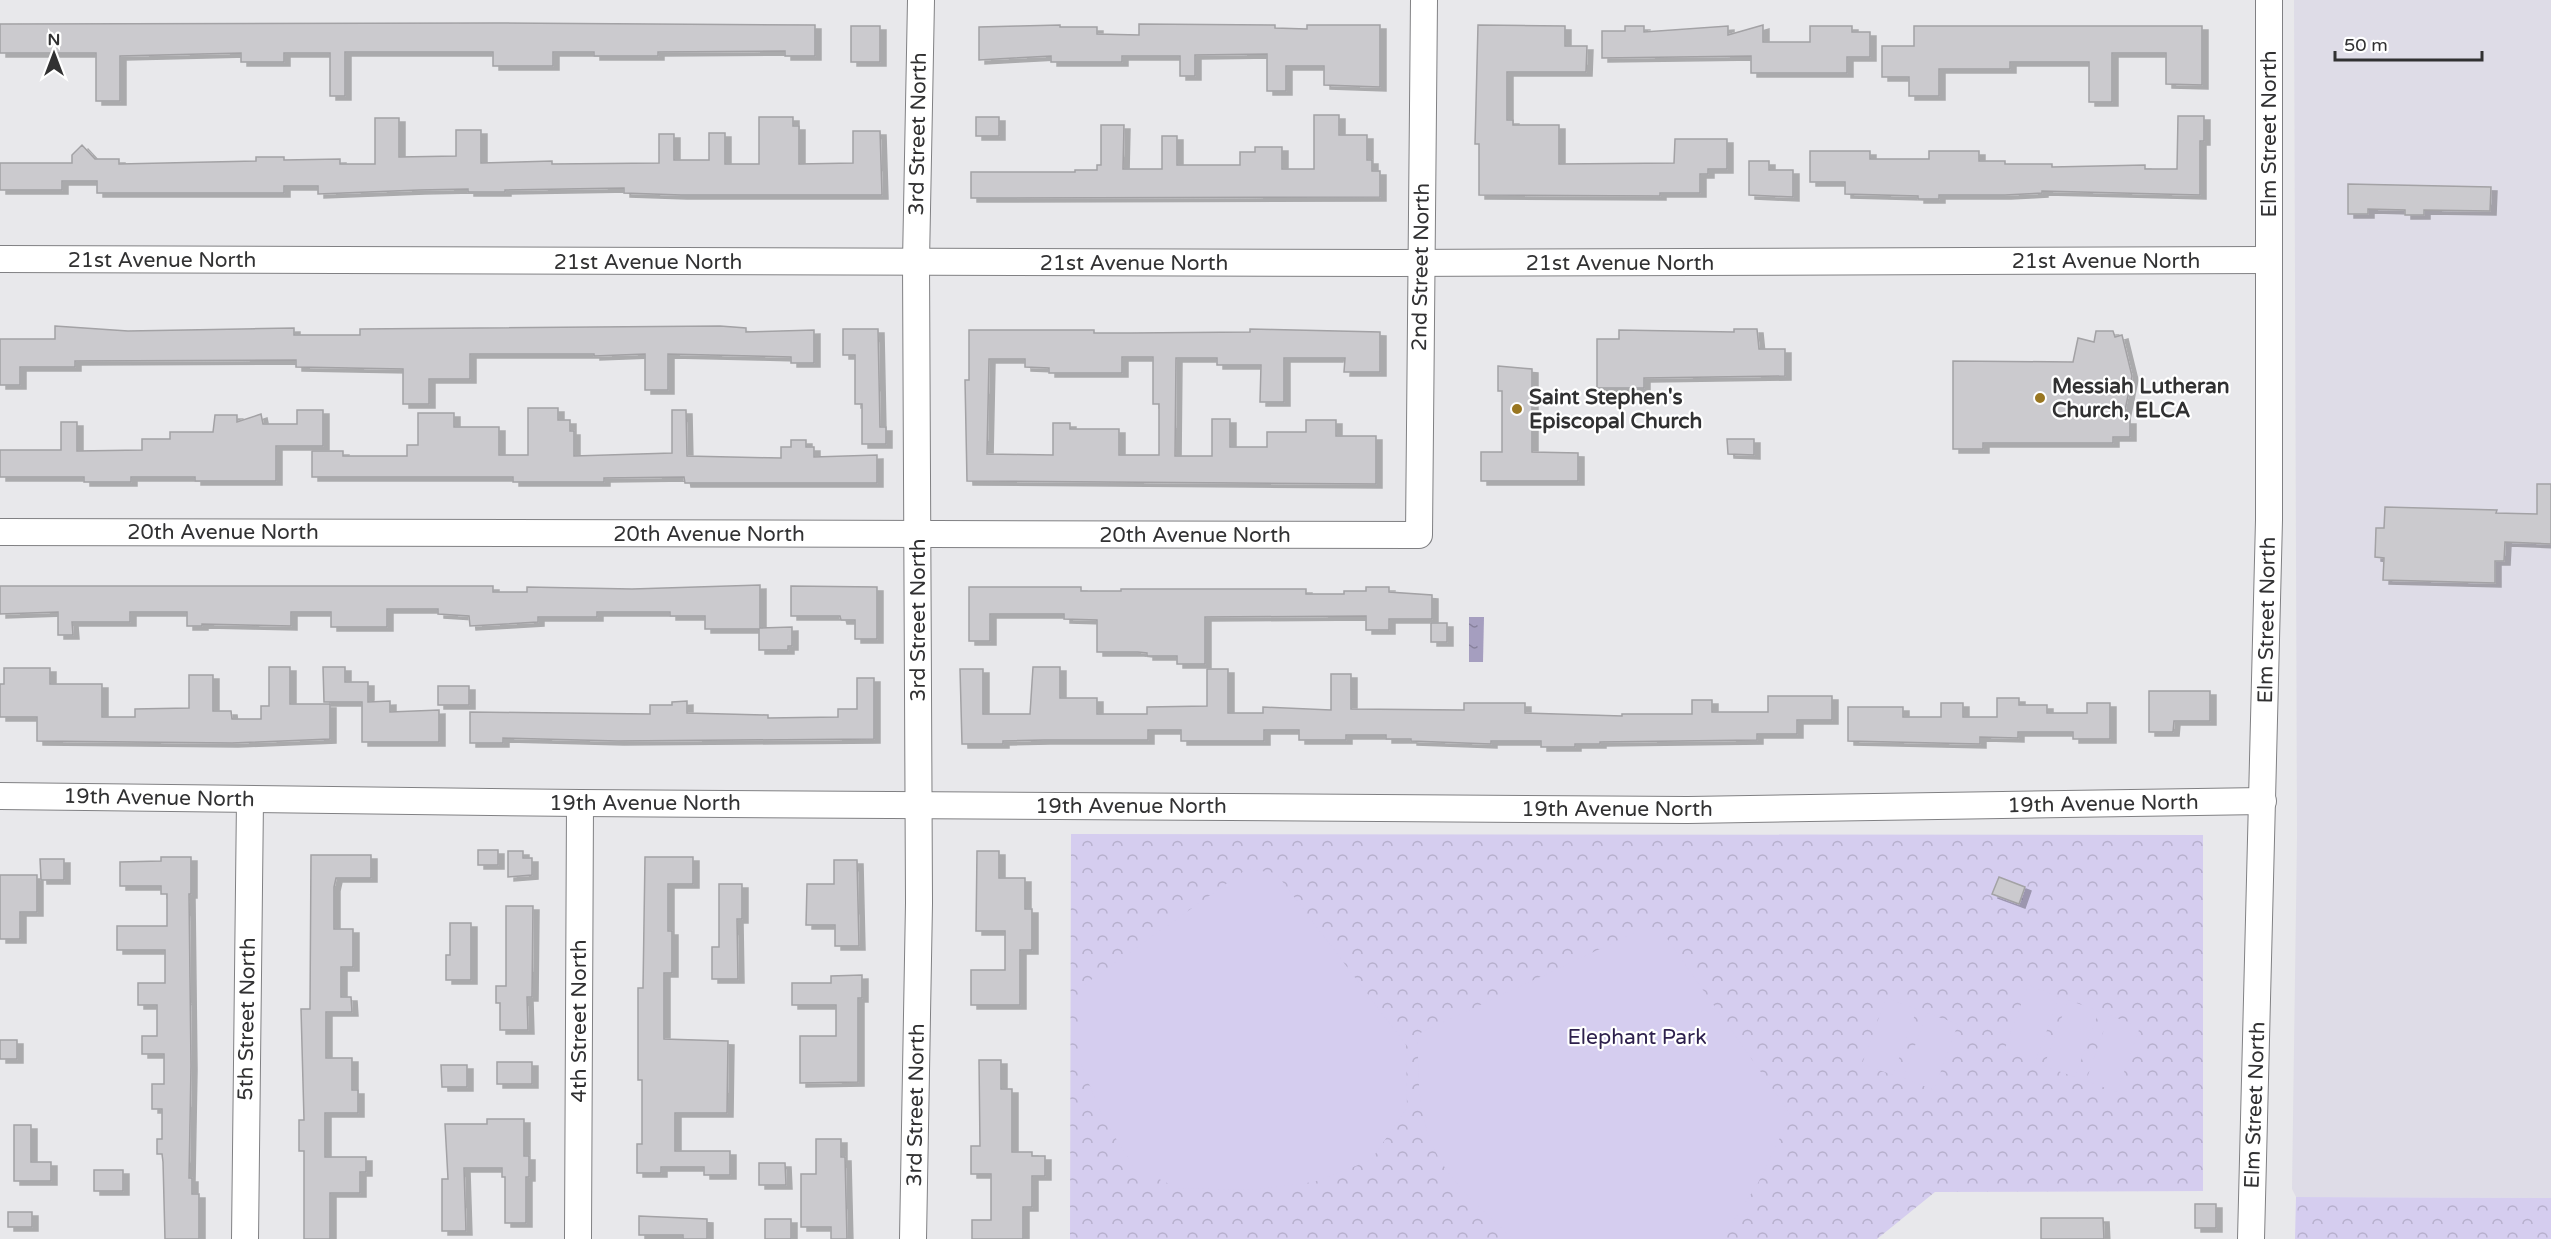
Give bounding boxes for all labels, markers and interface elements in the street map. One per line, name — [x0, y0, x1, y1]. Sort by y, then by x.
north arrow — [24, 24, 84, 84]
scale bar — [2335, 24, 2482, 62]
text: N — [48, 30, 60, 50]
text: 50 m — [2344, 34, 2388, 56]
street label: Elm Street North — [2257, 50, 2282, 218]
street label: 3rd Street North — [904, 52, 932, 216]
street label: 2nd Street North — [1407, 183, 1435, 351]
street label: 21st Avenue North — [68, 248, 256, 273]
street label: 21st Avenue North — [2012, 249, 2200, 274]
street label: 21st Avenue North — [554, 250, 742, 275]
street label: 21st Avenue North — [1040, 251, 1228, 276]
street label: 21st Avenue North — [1526, 251, 1714, 276]
place label: Messiah Lutheran Church, ELCA — [2052, 374, 2230, 423]
place label: Saint Stephen's Episcopal Church — [1529, 385, 1702, 434]
marker: Messiah Lutheran Church, ELCA — [2033, 391, 2047, 405]
marker: Saint Stephen's Episcopal Church — [1510, 402, 1524, 416]
street label: 20th Avenue North — [127, 520, 319, 545]
street label: 20th Avenue North — [613, 522, 805, 547]
street label: 20th Avenue North — [1099, 523, 1291, 548]
street label: Elm Street North — [2253, 536, 2281, 704]
street label: 3rd Street North — [906, 538, 931, 702]
street label: 19th Avenue North — [63, 784, 255, 812]
street label: 19th Avenue North — [2007, 790, 2199, 818]
street label: 19th Avenue North — [549, 791, 741, 816]
street label: 19th Avenue North — [1035, 794, 1227, 819]
street label: 19th Avenue North — [1521, 797, 1713, 822]
street label: 5th Street North — [233, 937, 261, 1101]
street label: 4th Street North — [567, 939, 592, 1103]
street label: Elm Street North — [2240, 1021, 2270, 1189]
street label: 3rd Street North — [902, 1023, 930, 1187]
park label: Elephant Park — [1567, 1025, 1707, 1050]

